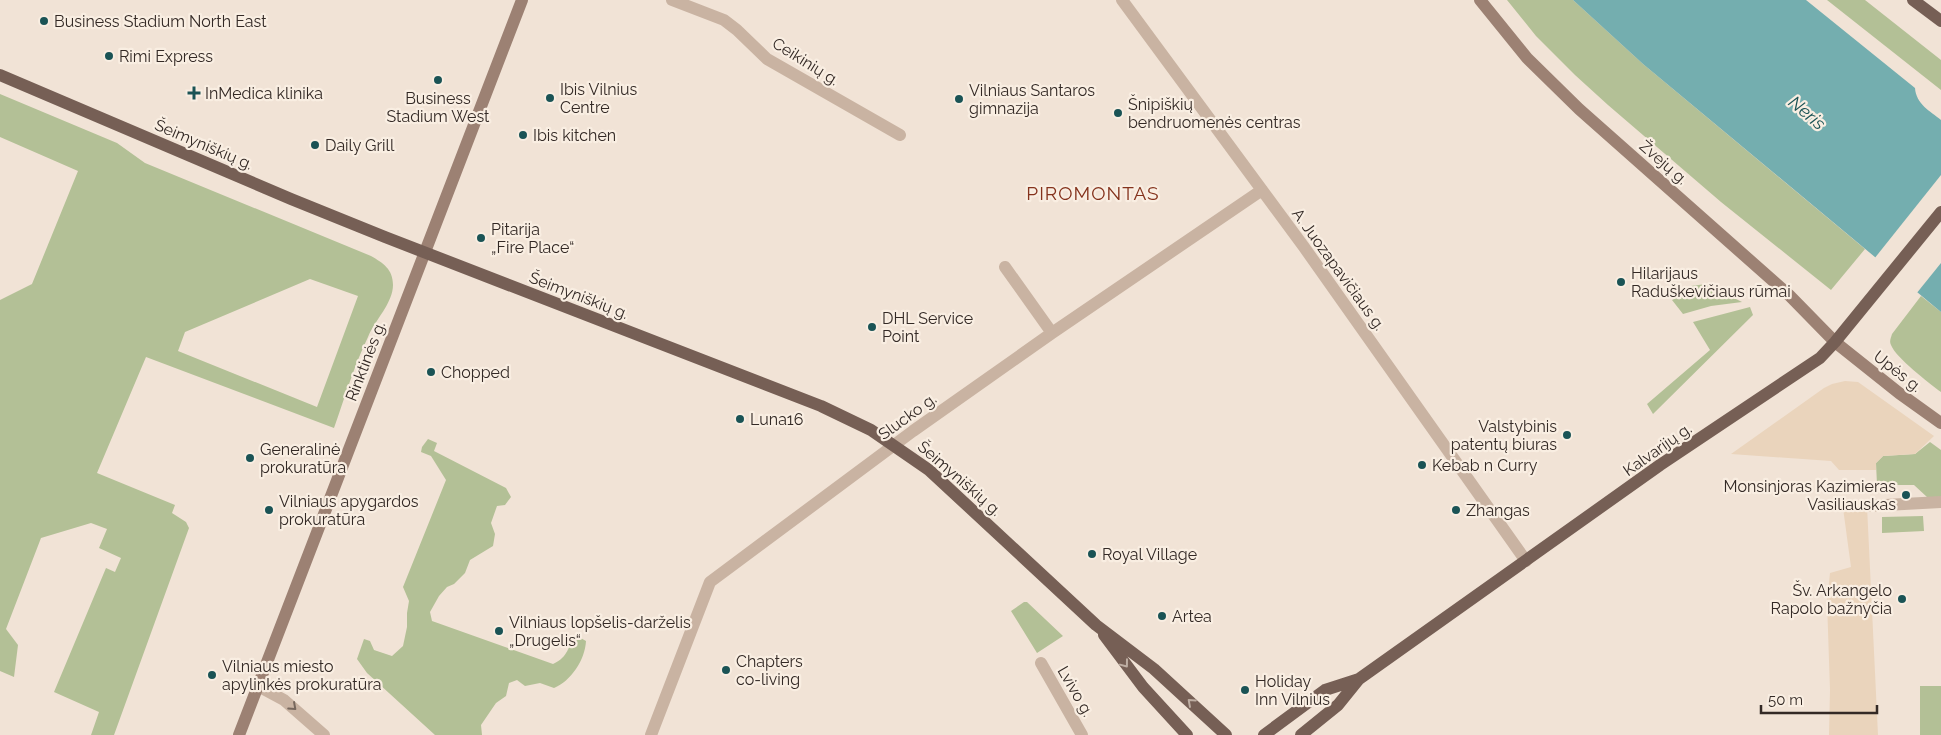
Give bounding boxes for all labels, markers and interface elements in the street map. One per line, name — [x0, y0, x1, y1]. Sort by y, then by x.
place label: Business Stadium North East — [54, 12, 267, 31]
marker: Business Stadium North East — [38, 15, 50, 27]
street label: Ceikinių g. — [769, 33, 843, 89]
place label: Rimi Express — [119, 47, 213, 66]
marker: Rimi Express — [103, 50, 115, 62]
marker: Business Stadium West — [432, 74, 444, 86]
place label: Ibis Vilnius Centre — [560, 80, 638, 117]
place label: Vilniaus Santaros gimnazija — [969, 81, 1095, 118]
place label: InMedica klinika — [205, 84, 323, 103]
marker: InMedica klinika — [187, 86, 201, 100]
place label: Business Stadium West — [387, 89, 490, 126]
water label: Neris — [1785, 91, 1830, 134]
marker: Ibis Vilnius Centre — [544, 92, 556, 104]
marker: Vilniaus Santaros gimnazija — [953, 93, 965, 105]
place label: Šnipiškių bendruomenės centras — [1128, 94, 1301, 132]
marker: Šnipiškių bendruomenės centras — [1112, 107, 1124, 119]
street label: Šeimyniškių g. — [152, 114, 256, 174]
place label: Ibis kitchen — [533, 126, 616, 145]
marker: Ibis kitchen — [517, 129, 529, 141]
place label: Daily Grill — [325, 136, 395, 155]
street label: Žvejų g. — [1636, 136, 1692, 188]
marker: Daily Grill — [309, 139, 321, 151]
district label: PIROMONTAS — [1026, 182, 1160, 204]
street label: A. Juozapavičiaus g. — [1288, 205, 1389, 334]
place label: Pitarija „Fire Place“ — [491, 220, 574, 257]
marker: Pitarija „Fire Place“ — [475, 232, 487, 244]
place label: Hilarijaus Raduškevičiaus rūmai — [1631, 264, 1791, 301]
street label: Šeimyniškių g. — [526, 267, 632, 323]
marker: Hilarijaus Raduškevičiaus rūmai — [1615, 276, 1627, 288]
place label: DHL Service Point — [882, 309, 973, 346]
street label: Rinktinės g. — [342, 319, 389, 404]
marker: DHL Service Point — [866, 321, 878, 333]
street label: Upės g. — [1870, 347, 1926, 396]
place label: Chopped — [441, 363, 510, 382]
marker: Chopped — [425, 366, 437, 378]
street label: Slucko g. — [875, 389, 940, 444]
place label: Luna16 — [750, 410, 803, 429]
marker: Luna16 — [734, 413, 746, 425]
place label: Valstybinis patentų biuras — [1451, 417, 1557, 454]
street label: Kalvarijų g. — [1619, 419, 1695, 480]
marker: Valstybinis patentų biuras — [1561, 429, 1573, 441]
street label: Šeimyniškių g. — [914, 436, 1006, 520]
place label: Generalinė prokuratūra — [260, 440, 346, 477]
marker: Generalinė prokuratūra — [244, 452, 256, 464]
place label: Kebab n Curry — [1432, 456, 1538, 475]
marker: Kebab n Curry — [1416, 459, 1428, 471]
place label: Monsinjoras Kazimieras Vasiliauskas — [1723, 477, 1896, 514]
marker: Monsinjoras Kazimieras Vasiliauskas — [1900, 489, 1912, 501]
place label: Vilniaus apygardos prokuratūra — [279, 492, 419, 529]
place label: Zhangas — [1466, 501, 1530, 520]
marker: Vilniaus apygardos prokuratūra — [263, 504, 275, 516]
marker: Zhangas — [1450, 504, 1462, 516]
place label: Royal Village — [1102, 545, 1197, 564]
marker: Royal Village — [1086, 548, 1098, 560]
place label: Šv. Arkangelo Rapolo bažnyčia — [1771, 580, 1892, 618]
marker: Šv. Arkangelo Rapolo bažnyčia — [1896, 593, 1908, 605]
place label: Artea — [1172, 607, 1212, 626]
marker: Artea — [1156, 610, 1168, 622]
place label: Vilniaus lopšelis-darželis „Drugelis“ — [509, 613, 691, 650]
marker: Vilniaus lopšelis-darželis „Drugelis“ — [493, 625, 505, 637]
place label: Chapters co-living — [736, 652, 803, 689]
place label: Vilniaus miesto apylinkės prokuratūra — [222, 657, 382, 694]
one-way arrow — [1120, 658, 1128, 667]
street label: Lvivo g. — [1054, 663, 1098, 720]
marker: Chapters co-living — [720, 664, 732, 676]
marker: Vilniaus miesto apylinkės prokuratūra — [206, 669, 218, 681]
place label: Holiday Inn Vilnius — [1255, 672, 1330, 709]
scale bar — [1761, 682, 1877, 714]
marker: Holiday Inn Vilnius — [1239, 684, 1251, 696]
text: 50 m — [1768, 691, 1803, 709]
one-way arrow — [1187, 699, 1196, 708]
one-way arrow — [287, 701, 296, 710]

